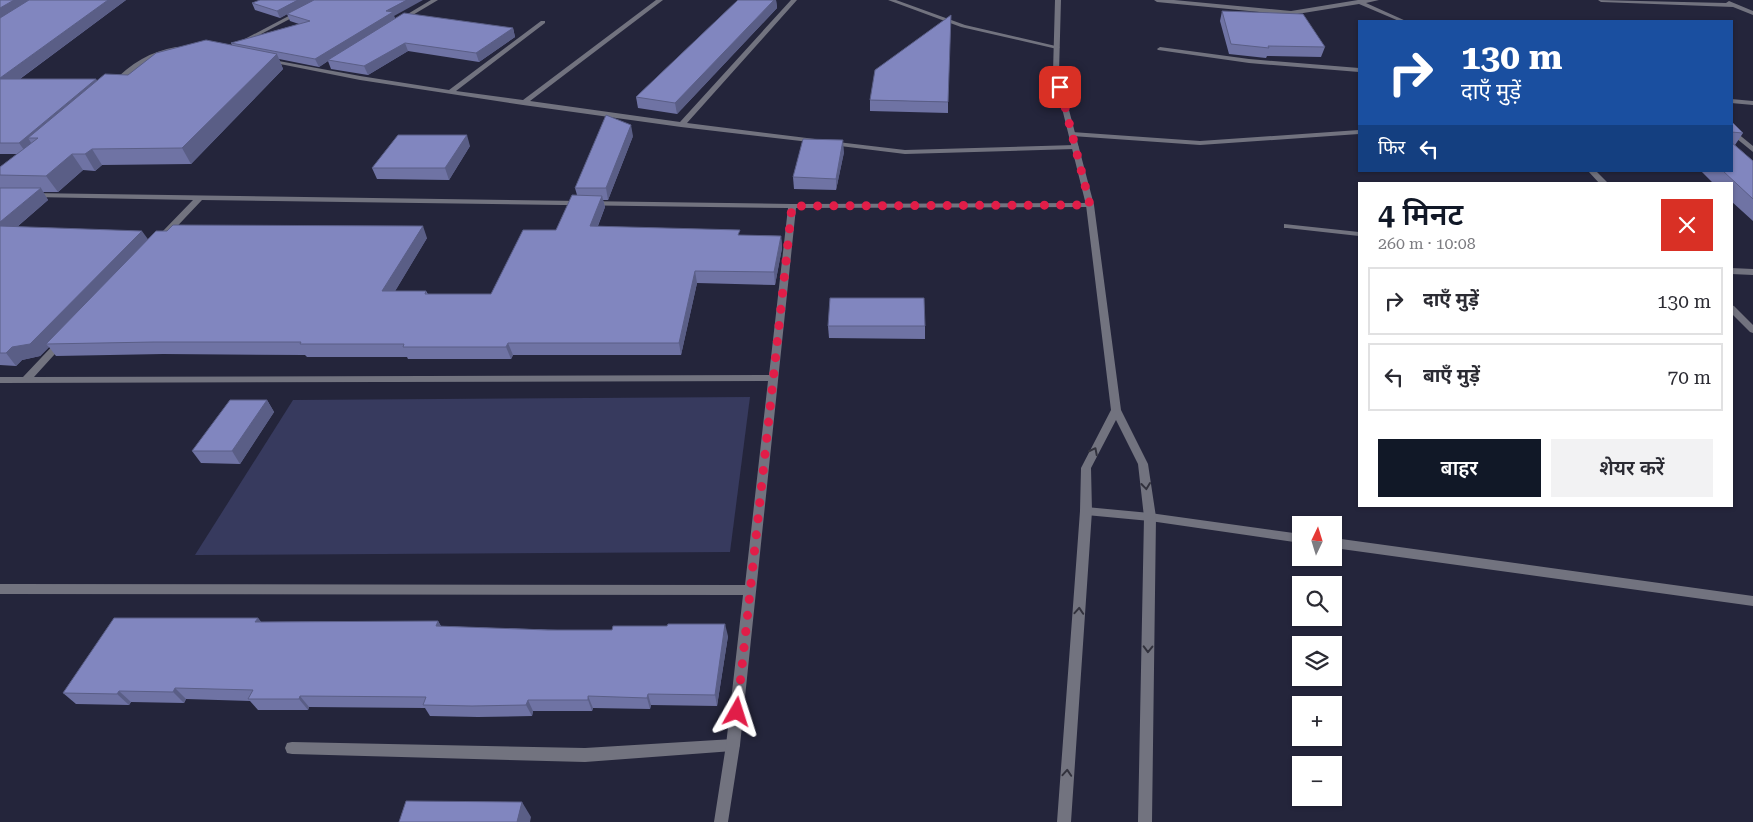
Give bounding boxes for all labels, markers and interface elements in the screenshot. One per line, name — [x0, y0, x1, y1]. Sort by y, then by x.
text: 130 m — [1461, 37, 1562, 78]
icon: right — [1378, 40, 1443, 105]
pin — [1039, 66, 1081, 108]
icon: arrive — [1046, 73, 1074, 101]
text: दाएँ मुड़ें — [1461, 79, 1521, 104]
icon: left — [1415, 135, 1443, 163]
text: फिर — [1378, 136, 1405, 159]
text: 4 मिनट — [1378, 197, 1463, 232]
button: close — [1661, 199, 1713, 251]
text: 260 m · 10:08 — [1378, 234, 1476, 253]
icon: right — [1380, 287, 1408, 315]
text: दाएँ मुड़ें — [1423, 288, 1479, 311]
text: 130 m — [1657, 290, 1711, 313]
icon: left — [1380, 363, 1408, 391]
text: बाएँ मुड़ें — [1423, 364, 1480, 387]
text: 70 m — [1668, 366, 1711, 389]
button: बाहर — [1378, 439, 1541, 497]
button: शेयर करें — [1551, 439, 1713, 497]
one-way arrow — [1088, 447, 1099, 456]
one-way arrow — [1140, 483, 1151, 491]
north arrow — [1292, 516, 1342, 566]
map controls — [1292, 516, 1342, 806]
button: search — [1292, 576, 1342, 626]
one-way arrow — [1073, 607, 1084, 615]
button: layers — [1292, 636, 1342, 686]
one-way arrow — [1143, 645, 1153, 653]
position arrow — [710, 685, 762, 737]
button: + — [1292, 696, 1342, 746]
button: − — [1292, 756, 1342, 806]
one-way arrow — [1062, 769, 1073, 777]

